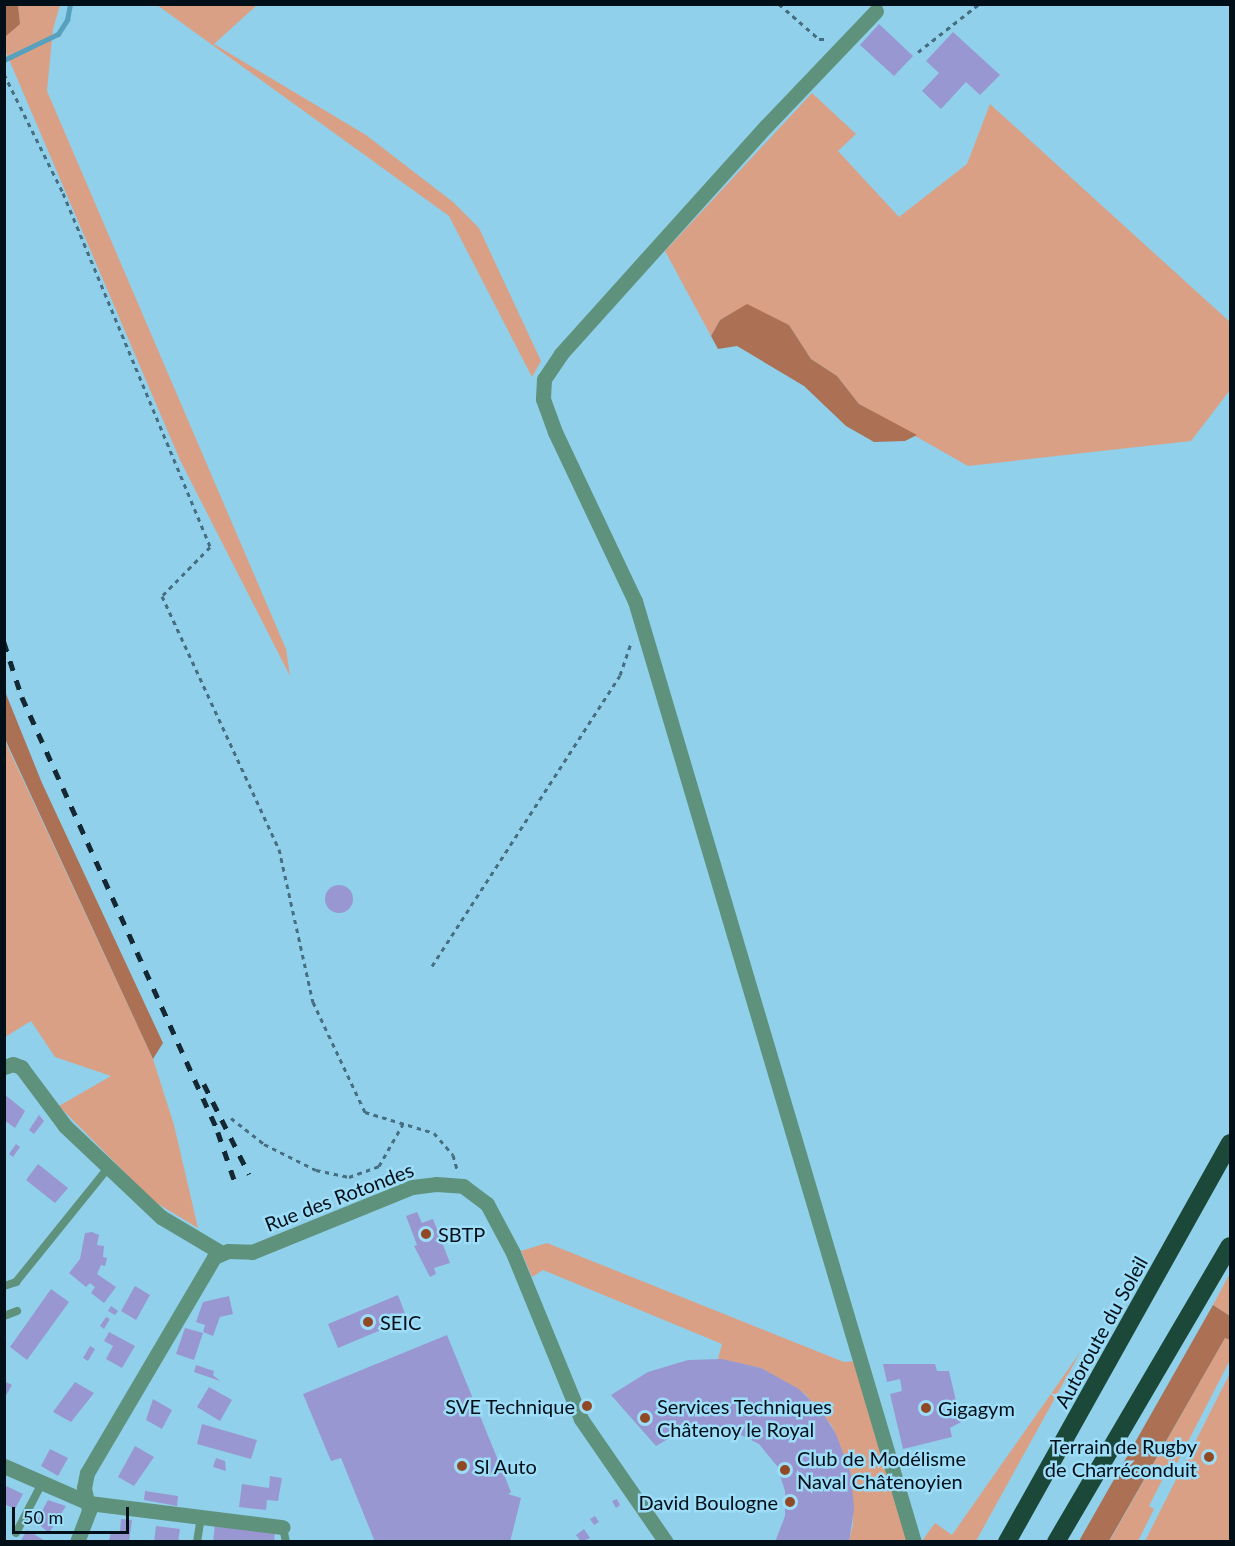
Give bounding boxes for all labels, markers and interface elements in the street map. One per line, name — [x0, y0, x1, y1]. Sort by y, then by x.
street label: Rue des Rotondes — [261, 1158, 417, 1236]
place label: SBTP — [438, 1222, 485, 1246]
marker: SBTP — [419, 1227, 433, 1241]
street label: Autoroute du Soleil — [1049, 1252, 1153, 1412]
place label: SEIC — [380, 1310, 421, 1334]
marker: SEIC — [361, 1315, 375, 1329]
place label: SVE Technique — [445, 1394, 575, 1418]
place label: Services Techniques Châtenoy le Royal — [657, 1394, 833, 1441]
place label: Gigagym — [938, 1396, 1015, 1420]
marker: SVE Technique — [580, 1399, 594, 1413]
marker: Gigagym — [919, 1401, 933, 1415]
marker: Services Techniques Châtenoy le Royal — [638, 1411, 652, 1425]
place label: Terrain de Rugby de Charréconduit — [1045, 1434, 1197, 1481]
place label: Club de Modélisme Naval Châtenoyien — [797, 1446, 966, 1493]
marker: Terrain de Rugby de Charréconduit — [1202, 1450, 1216, 1464]
place label: Sl Auto — [474, 1454, 537, 1478]
marker: Sl Auto — [455, 1459, 469, 1473]
marker: Club de Modélisme Naval Châtenoyien — [778, 1463, 792, 1477]
place label: David Boulogne — [638, 1490, 778, 1514]
scale bar — [15, 1495, 132, 1533]
marker: David Boulogne — [783, 1495, 797, 1509]
text: 50 m — [23, 1506, 63, 1528]

